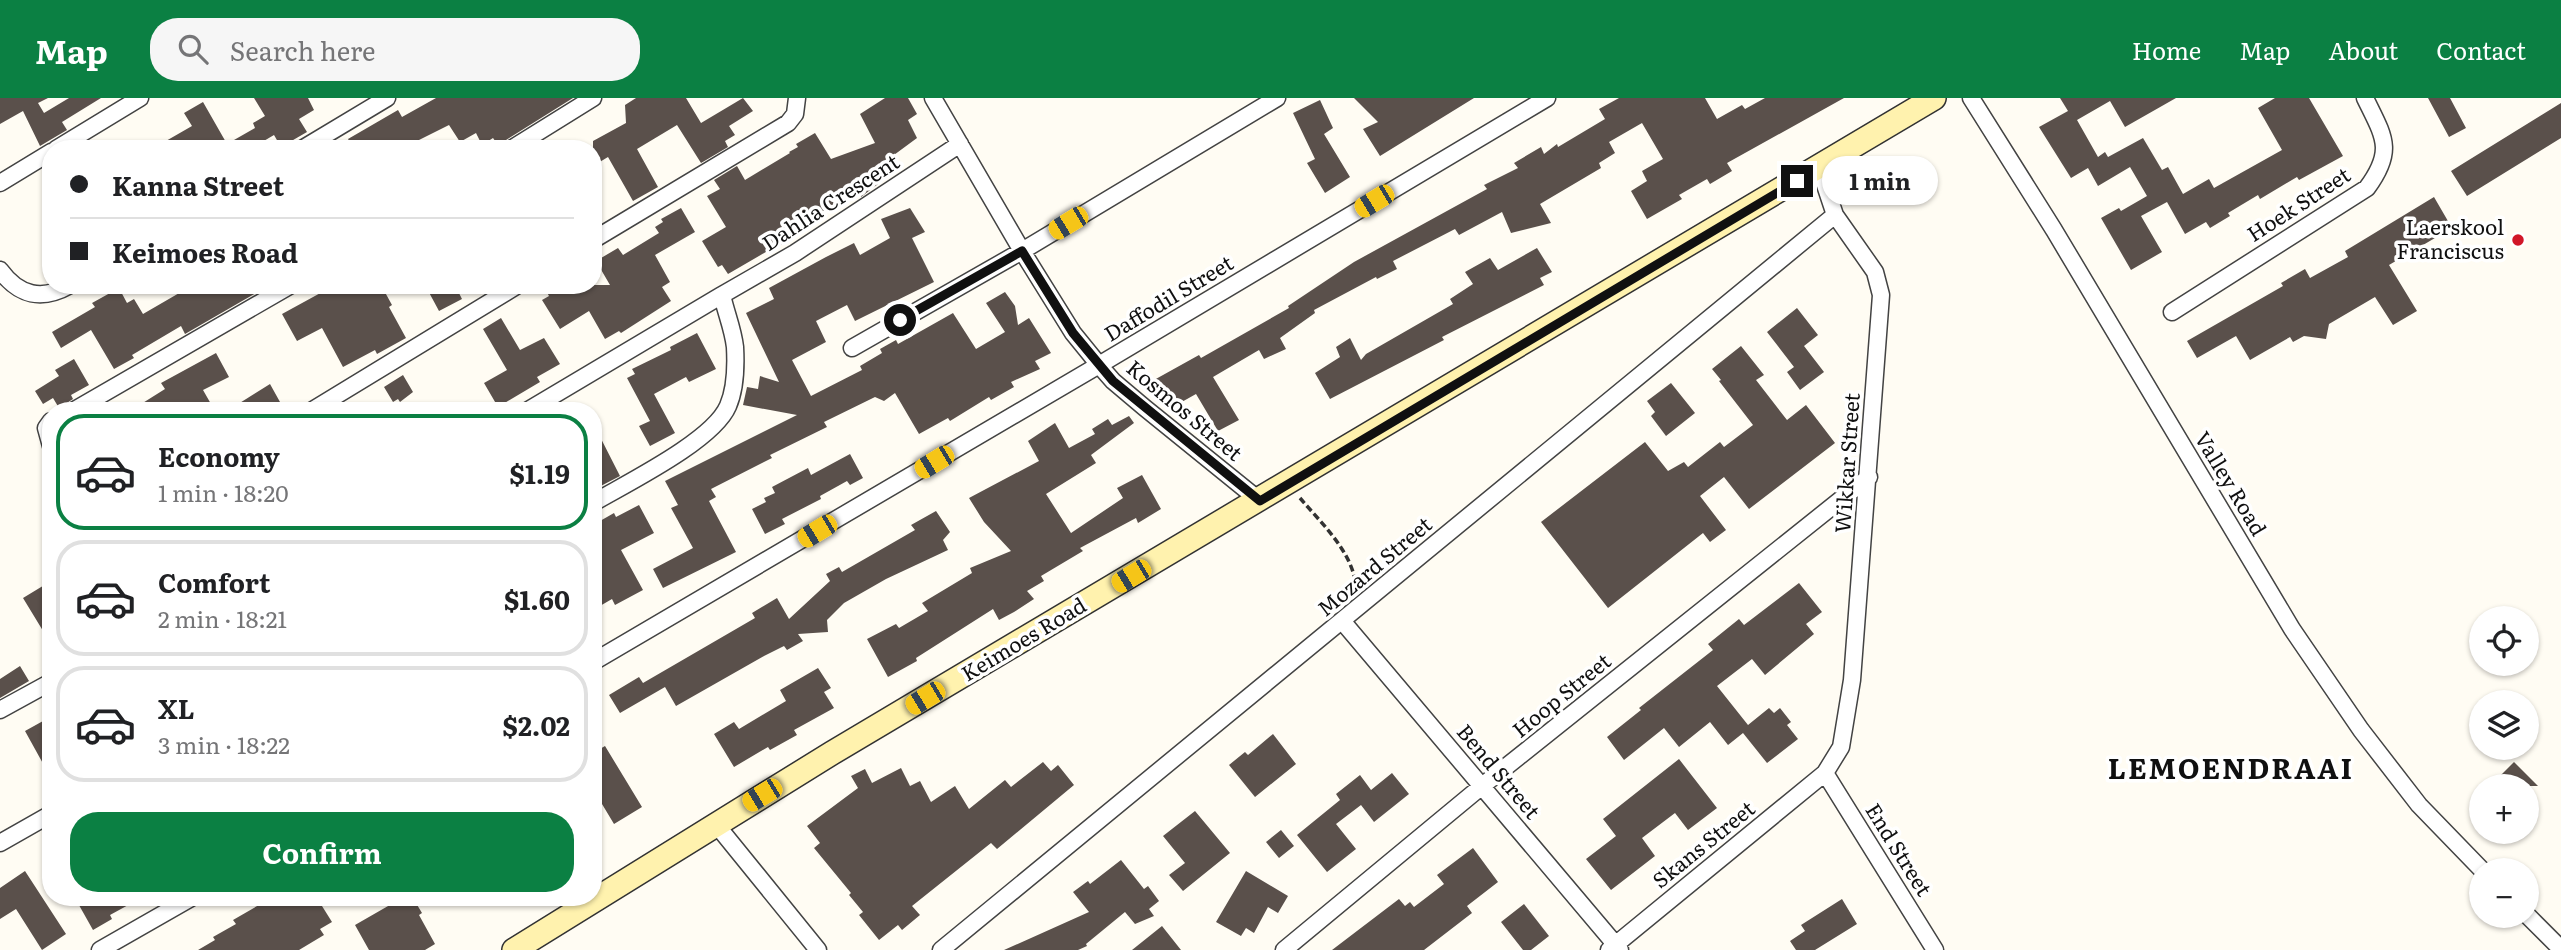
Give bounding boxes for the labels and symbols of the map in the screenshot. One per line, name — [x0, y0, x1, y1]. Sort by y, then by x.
street label: Dahlia Crescent — [755, 145, 905, 257]
callout: 1 min — [1822, 156, 1937, 206]
street label: Hoek Street — [2240, 158, 2356, 248]
route end — [1781, 165, 1813, 197]
car — [1351, 181, 1398, 221]
car — [1045, 203, 1092, 243]
place label: Laerskool Franciscus — [2396, 210, 2504, 265]
marker: Laerskool Franciscus — [2510, 232, 2526, 248]
street label: Daffodil Street — [1097, 246, 1239, 348]
route start — [884, 304, 916, 336]
street label: Kosmos Street — [1121, 351, 1251, 467]
street label: Wikkar Street — [1825, 391, 1866, 534]
street label: Valley Road — [2189, 425, 2276, 541]
car — [911, 442, 958, 482]
street label: Mozard Street — [1309, 508, 1438, 622]
car — [794, 511, 841, 551]
car — [1108, 556, 1155, 596]
street label: Keimoes Road — [954, 588, 1091, 687]
street label: Hoop Street — [1504, 644, 1617, 744]
car — [902, 678, 949, 718]
street label: Bend Street — [1451, 716, 1549, 825]
district label: LEMOENDRAAI — [2108, 746, 2354, 788]
car — [739, 775, 786, 815]
street label: Skans Street — [1645, 792, 1761, 894]
street label: End Street — [1859, 796, 1941, 902]

